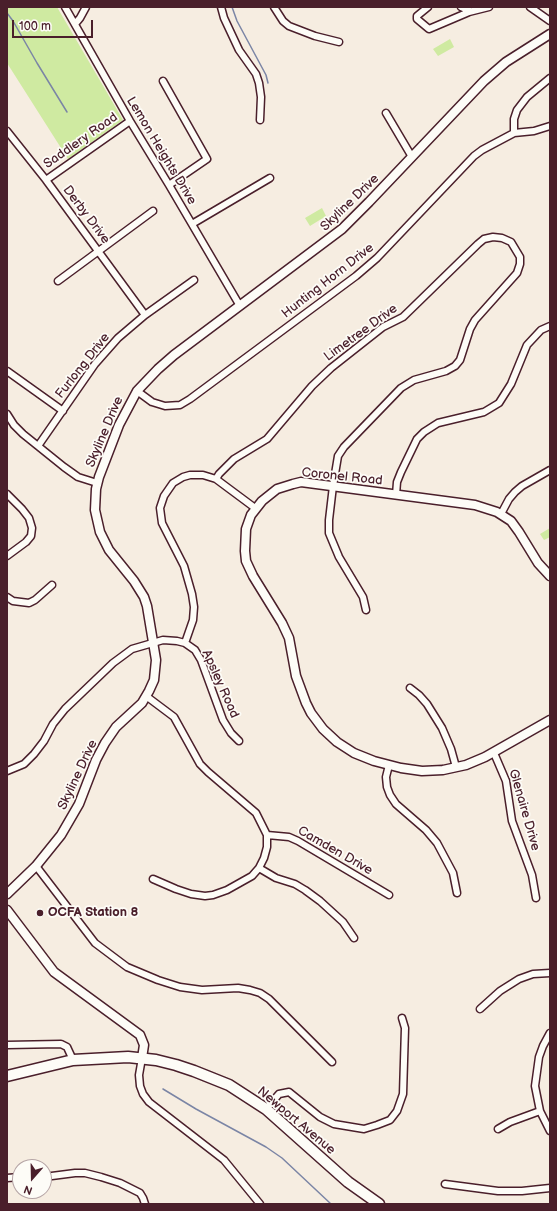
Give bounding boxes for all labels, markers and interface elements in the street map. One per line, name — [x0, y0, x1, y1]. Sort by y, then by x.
scale bar — [14, 12, 95, 38]
text: 100 m — [19, 19, 51, 34]
street label: Lemon Heights Drive — [123, 94, 199, 208]
street label: Saddlery Road — [41, 110, 121, 172]
street label: Skyline Drive — [317, 171, 383, 235]
street label: Derby Drive — [59, 183, 113, 247]
street label: Hunting Horn Drive — [279, 240, 377, 322]
street label: Limetree Drive — [321, 301, 401, 365]
street label: Furlong Drive — [53, 330, 113, 402]
street label: Skyline Drive — [83, 394, 127, 470]
street label: Coronel Road — [301, 465, 383, 489]
street label: Apsley Road — [198, 647, 242, 721]
street label: Skyline Drive — [55, 738, 101, 812]
street label: Glenaire Drive — [505, 767, 543, 853]
street label: Camden Drive — [295, 823, 375, 879]
place label: OCFA Station 8 — [48, 905, 138, 921]
marker: OCFA Station 8 — [35, 908, 45, 918]
street label: Newport Avenue — [254, 1084, 338, 1158]
north arrow — [12, 1159, 52, 1199]
text: N — [22, 1182, 34, 1197]

